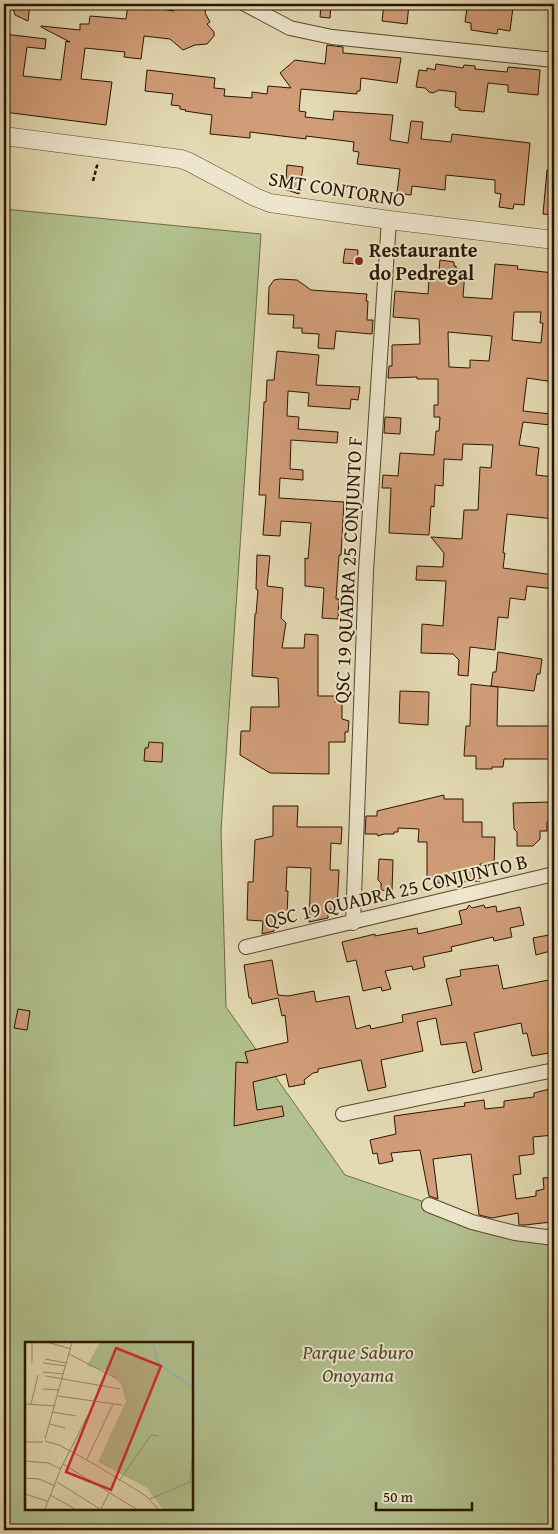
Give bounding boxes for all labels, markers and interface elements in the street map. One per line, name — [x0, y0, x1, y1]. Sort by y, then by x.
street label: SMT CONTORNO — [267, 163, 407, 214]
place label: Restaurante do Pedregal — [369, 235, 478, 287]
marker: Restaurante do Pedregal — [353, 255, 365, 267]
street label: QSC 19 QUADRA 25 CONJUNTO F — [326, 436, 369, 704]
street label: QSC 19 QUADRA 25 CONJUNTO B — [262, 846, 530, 935]
park label: Parque Saburo Onoyama — [301, 1337, 414, 1389]
inset map — [25, 1342, 192, 1509]
scale bar — [376, 1479, 472, 1511]
text: 50 m — [383, 1486, 414, 1507]

